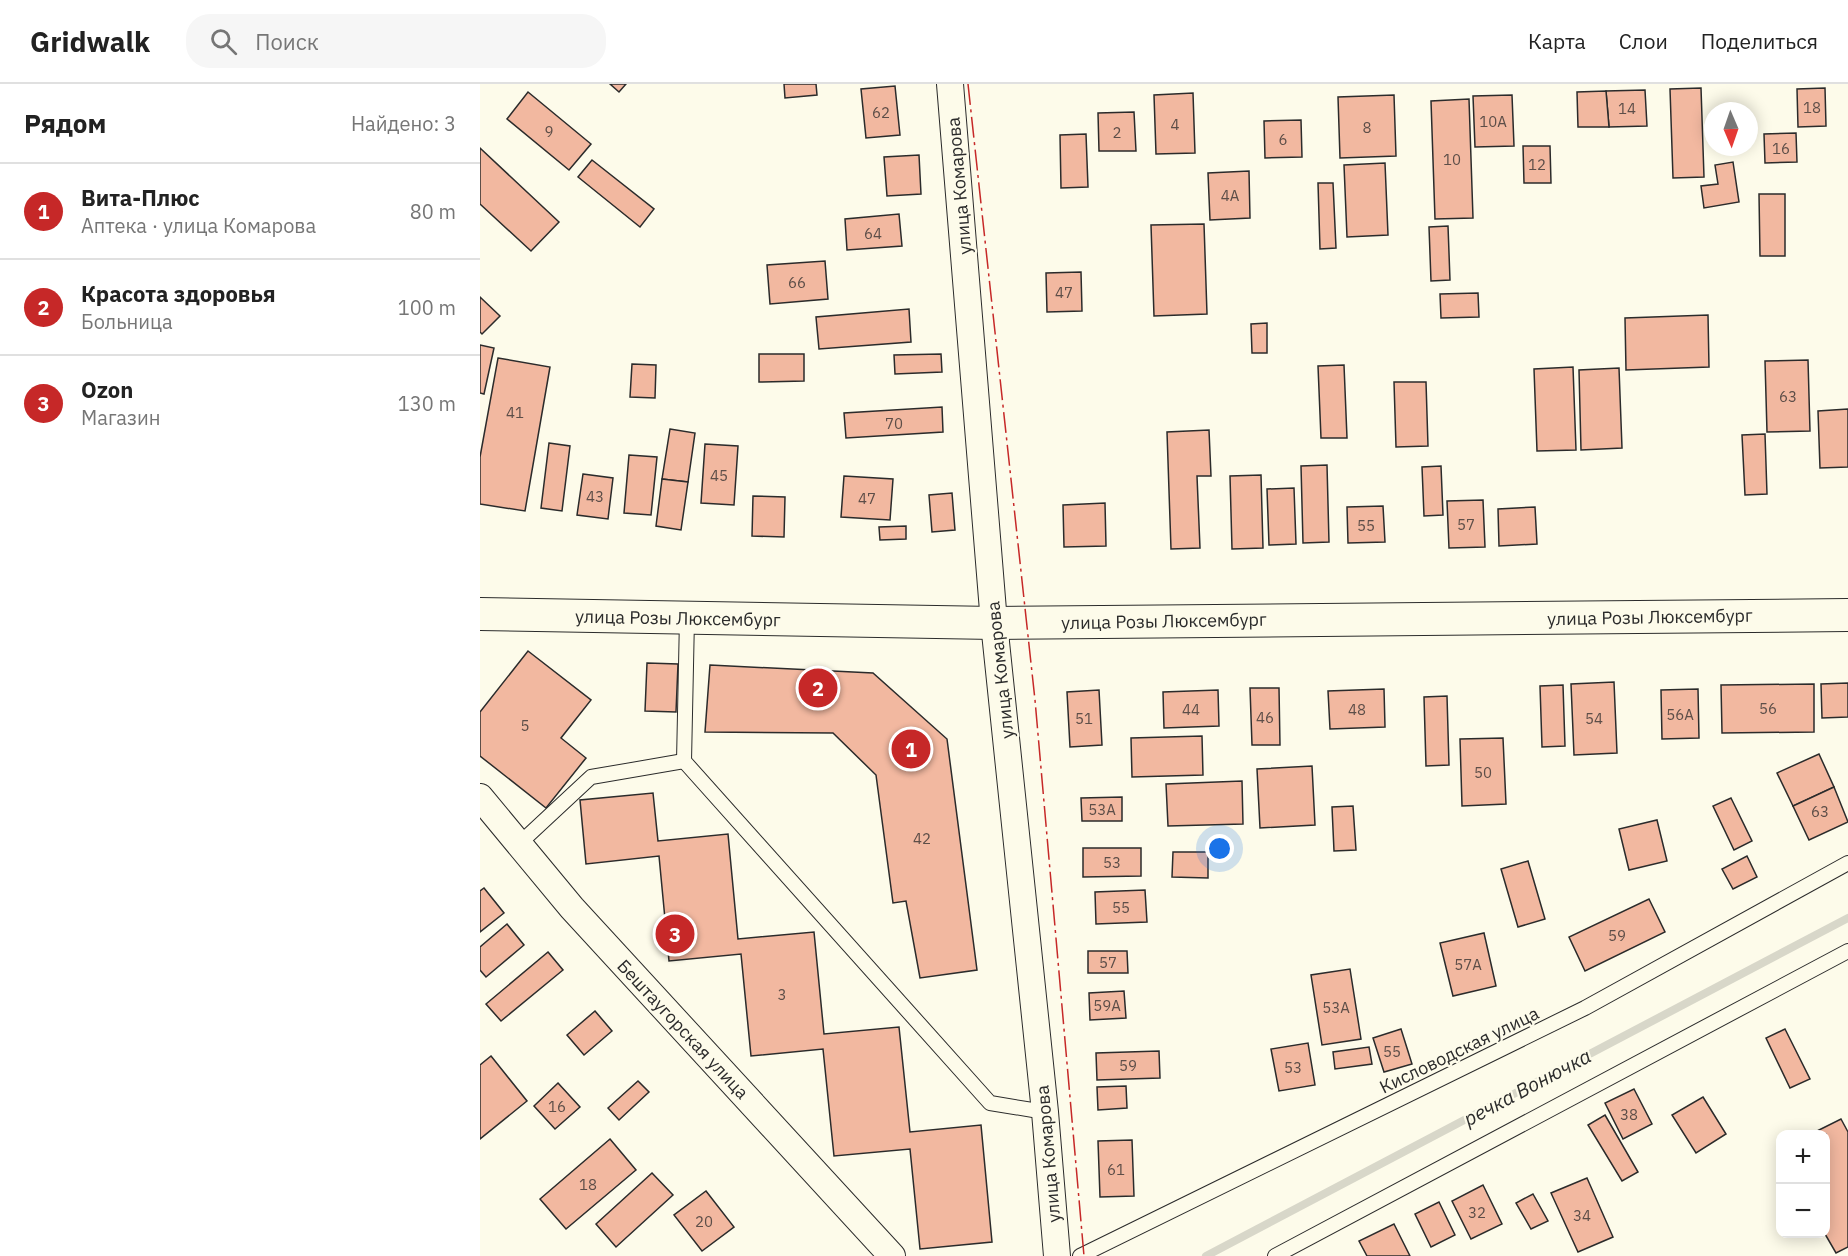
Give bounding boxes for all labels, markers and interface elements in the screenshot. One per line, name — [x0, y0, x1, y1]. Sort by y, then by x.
search box — [186, 14, 606, 68]
text: Gridwalk — [30, 23, 150, 60]
icon: search — [207, 25, 240, 58]
text: Поиск — [255, 27, 319, 56]
text: Карта — [1528, 27, 1586, 55]
text: Слои — [1619, 27, 1668, 55]
text: Поделиться — [1701, 27, 1818, 55]
house number: 18 — [1803, 98, 1821, 117]
house number: 14 — [1618, 99, 1636, 118]
north arrow — [1704, 102, 1758, 156]
house number: 62 — [872, 103, 890, 122]
text: Рядом — [24, 106, 106, 140]
text: Найдено: 3 — [351, 110, 456, 137]
house number: 10А — [1479, 112, 1507, 131]
house number: 4 — [1170, 115, 1180, 134]
street label: улица Комарова — [942, 116, 976, 256]
house number: 8 — [1362, 118, 1372, 137]
house number: 9 — [544, 122, 554, 141]
house number: 2 — [1112, 123, 1122, 142]
house number: 6 — [1278, 130, 1288, 149]
house number: 16 — [1772, 139, 1790, 158]
house number: 10 — [1443, 150, 1461, 169]
house number: 12 — [1528, 155, 1546, 174]
text: Вита-Плюс — [81, 183, 200, 212]
house number: 4А — [1221, 186, 1240, 205]
text: 1 — [38, 198, 50, 225]
text: 80 m — [410, 198, 456, 225]
text: Аптека · улица Комарова — [81, 212, 316, 239]
house number: 64 — [864, 224, 882, 243]
house number: 66 — [788, 273, 806, 292]
text: Красота здоровья — [81, 279, 276, 308]
house number: 47 — [1055, 283, 1073, 302]
text: 2 — [38, 294, 50, 321]
text: 100 m — [398, 294, 456, 321]
text: Больница — [81, 308, 173, 335]
text: Ozon — [81, 375, 133, 404]
house number: 63 — [1779, 387, 1797, 406]
text: 3 — [38, 390, 50, 417]
text: 130 m — [398, 390, 456, 417]
house number: 41 — [506, 403, 524, 422]
text: Магазин — [81, 404, 161, 431]
house number: 70 — [885, 414, 903, 433]
house number: 45 — [710, 466, 728, 485]
house number: 43 — [586, 487, 604, 506]
house number: 47 — [858, 489, 876, 508]
house number: 57 — [1457, 515, 1475, 534]
house number: 55 — [1357, 516, 1375, 535]
street label: улица Комарова — [981, 600, 1019, 740]
street label: улица Розы Люксембург — [1547, 604, 1753, 630]
street label: улица Розы Люксембург — [575, 605, 781, 631]
street label: улица Розы Люксембург — [1061, 608, 1267, 634]
pin: 2 — [798, 666, 838, 710]
house number: 56 — [1759, 699, 1777, 718]
house number: 44 — [1182, 700, 1200, 719]
house number: 48 — [1348, 700, 1366, 719]
house number: 56А — [1666, 705, 1694, 724]
house number: 46 — [1256, 708, 1274, 727]
house number: 51 — [1075, 709, 1093, 728]
house number: 54 — [1585, 709, 1603, 728]
house number: 5 — [520, 716, 530, 735]
pin: 1 — [892, 726, 930, 772]
house number: 50 — [1474, 763, 1492, 782]
house number: 53А — [1088, 800, 1116, 819]
house number: 63 — [1811, 802, 1829, 821]
house number: 42 — [913, 829, 931, 848]
your location — [1205, 834, 1234, 863]
house number: 53 — [1103, 853, 1121, 872]
house number: 55 — [1112, 898, 1130, 917]
pin: 3 — [656, 912, 694, 956]
house number: 59 — [1608, 926, 1626, 945]
house number: 57 — [1099, 953, 1117, 972]
street label: Бештаугорская улица — [612, 954, 754, 1104]
house number: 57А — [1454, 955, 1482, 974]
house number: 3 — [777, 985, 787, 1004]
house number: 59А — [1093, 996, 1121, 1015]
house number: 53А — [1322, 998, 1350, 1017]
street label: Кисловодская улица — [1375, 1001, 1543, 1099]
house number: 55 — [1383, 1042, 1401, 1061]
water label: речка Вонючка — [1458, 1042, 1596, 1132]
house number: 59 — [1119, 1056, 1137, 1075]
house number: 53 — [1284, 1058, 1302, 1077]
street label: улица Комарова — [1031, 1084, 1065, 1224]
house number: 16 — [548, 1097, 566, 1116]
house number: 38 — [1620, 1105, 1638, 1124]
map controls — [1776, 1130, 1830, 1238]
button: + — [1776, 1130, 1830, 1184]
house number: 61 — [1107, 1160, 1125, 1179]
house number: 18 — [579, 1175, 597, 1194]
button: − — [1776, 1184, 1830, 1238]
house number: 32 — [1468, 1203, 1486, 1222]
house number: 34 — [1573, 1206, 1591, 1225]
house number: 20 — [695, 1212, 713, 1231]

